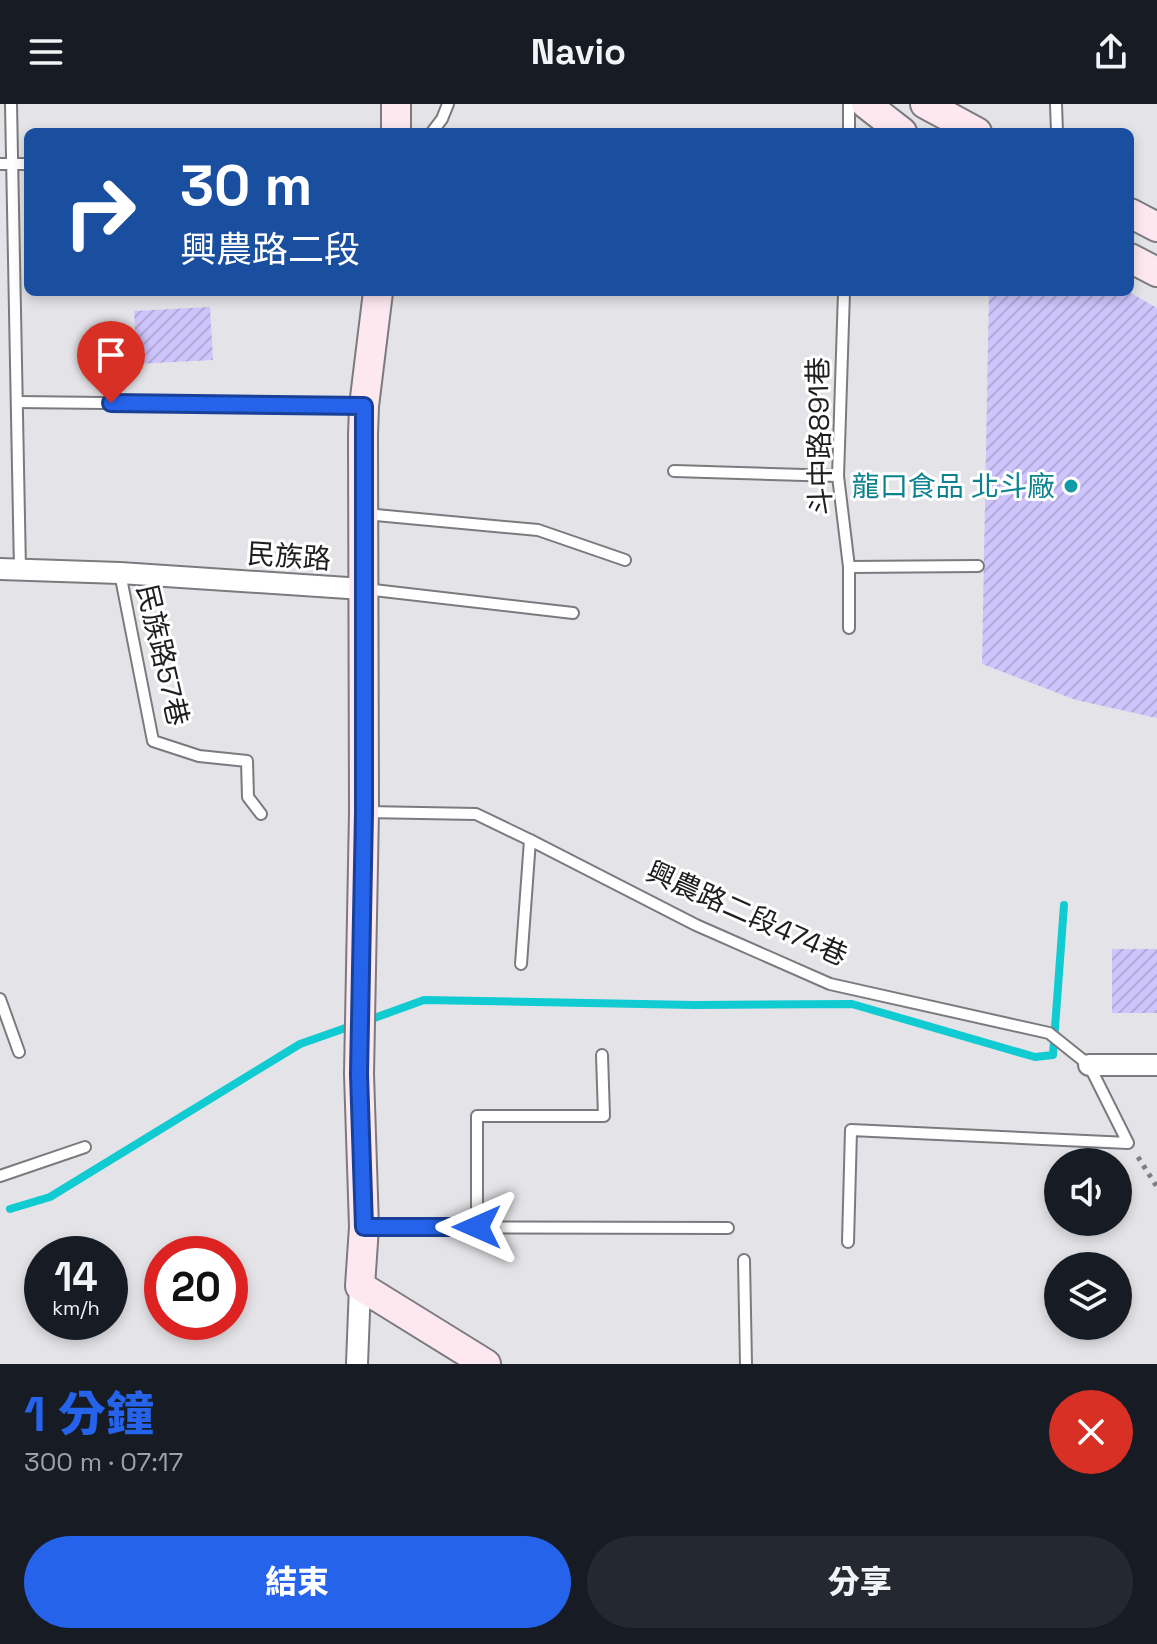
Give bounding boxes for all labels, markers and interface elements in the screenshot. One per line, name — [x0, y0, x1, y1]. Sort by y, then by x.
text: Navio — [531, 29, 626, 75]
icon: menu — [24, 30, 68, 74]
icon: share — [1089, 30, 1133, 74]
text: 30 m — [180, 150, 312, 221]
icon: right — [48, 160, 152, 264]
text: 興農路二段 — [180, 227, 360, 273]
pin — [77, 321, 145, 403]
icon: arrive — [89, 333, 133, 377]
street label: 斗中路891巷 — [800, 357, 838, 515]
place label: 龍口食品 北斗廠 — [852, 468, 1055, 504]
marker: 龍口食品 北斗廠 — [1062, 477, 1080, 495]
street label: 民族路 — [246, 535, 332, 577]
street label: 民族路57巷 — [129, 581, 197, 729]
street label: 興農路二段474巷 — [641, 853, 853, 973]
map controls — [1044, 1148, 1132, 1340]
button: sound — [1044, 1148, 1132, 1236]
position arrow — [435, 1185, 519, 1269]
speed limit sign: 20 — [144, 1236, 248, 1340]
text: 14 — [54, 1252, 98, 1303]
button: layers — [1044, 1252, 1132, 1340]
text: km/h — [52, 1295, 100, 1321]
text: 1 分鐘 — [24, 1384, 154, 1445]
button: close — [1049, 1390, 1133, 1474]
text: 300 m · 07:17 — [24, 1445, 183, 1479]
button: 結束 — [24, 1536, 571, 1628]
button: 分享 — [587, 1536, 1133, 1628]

